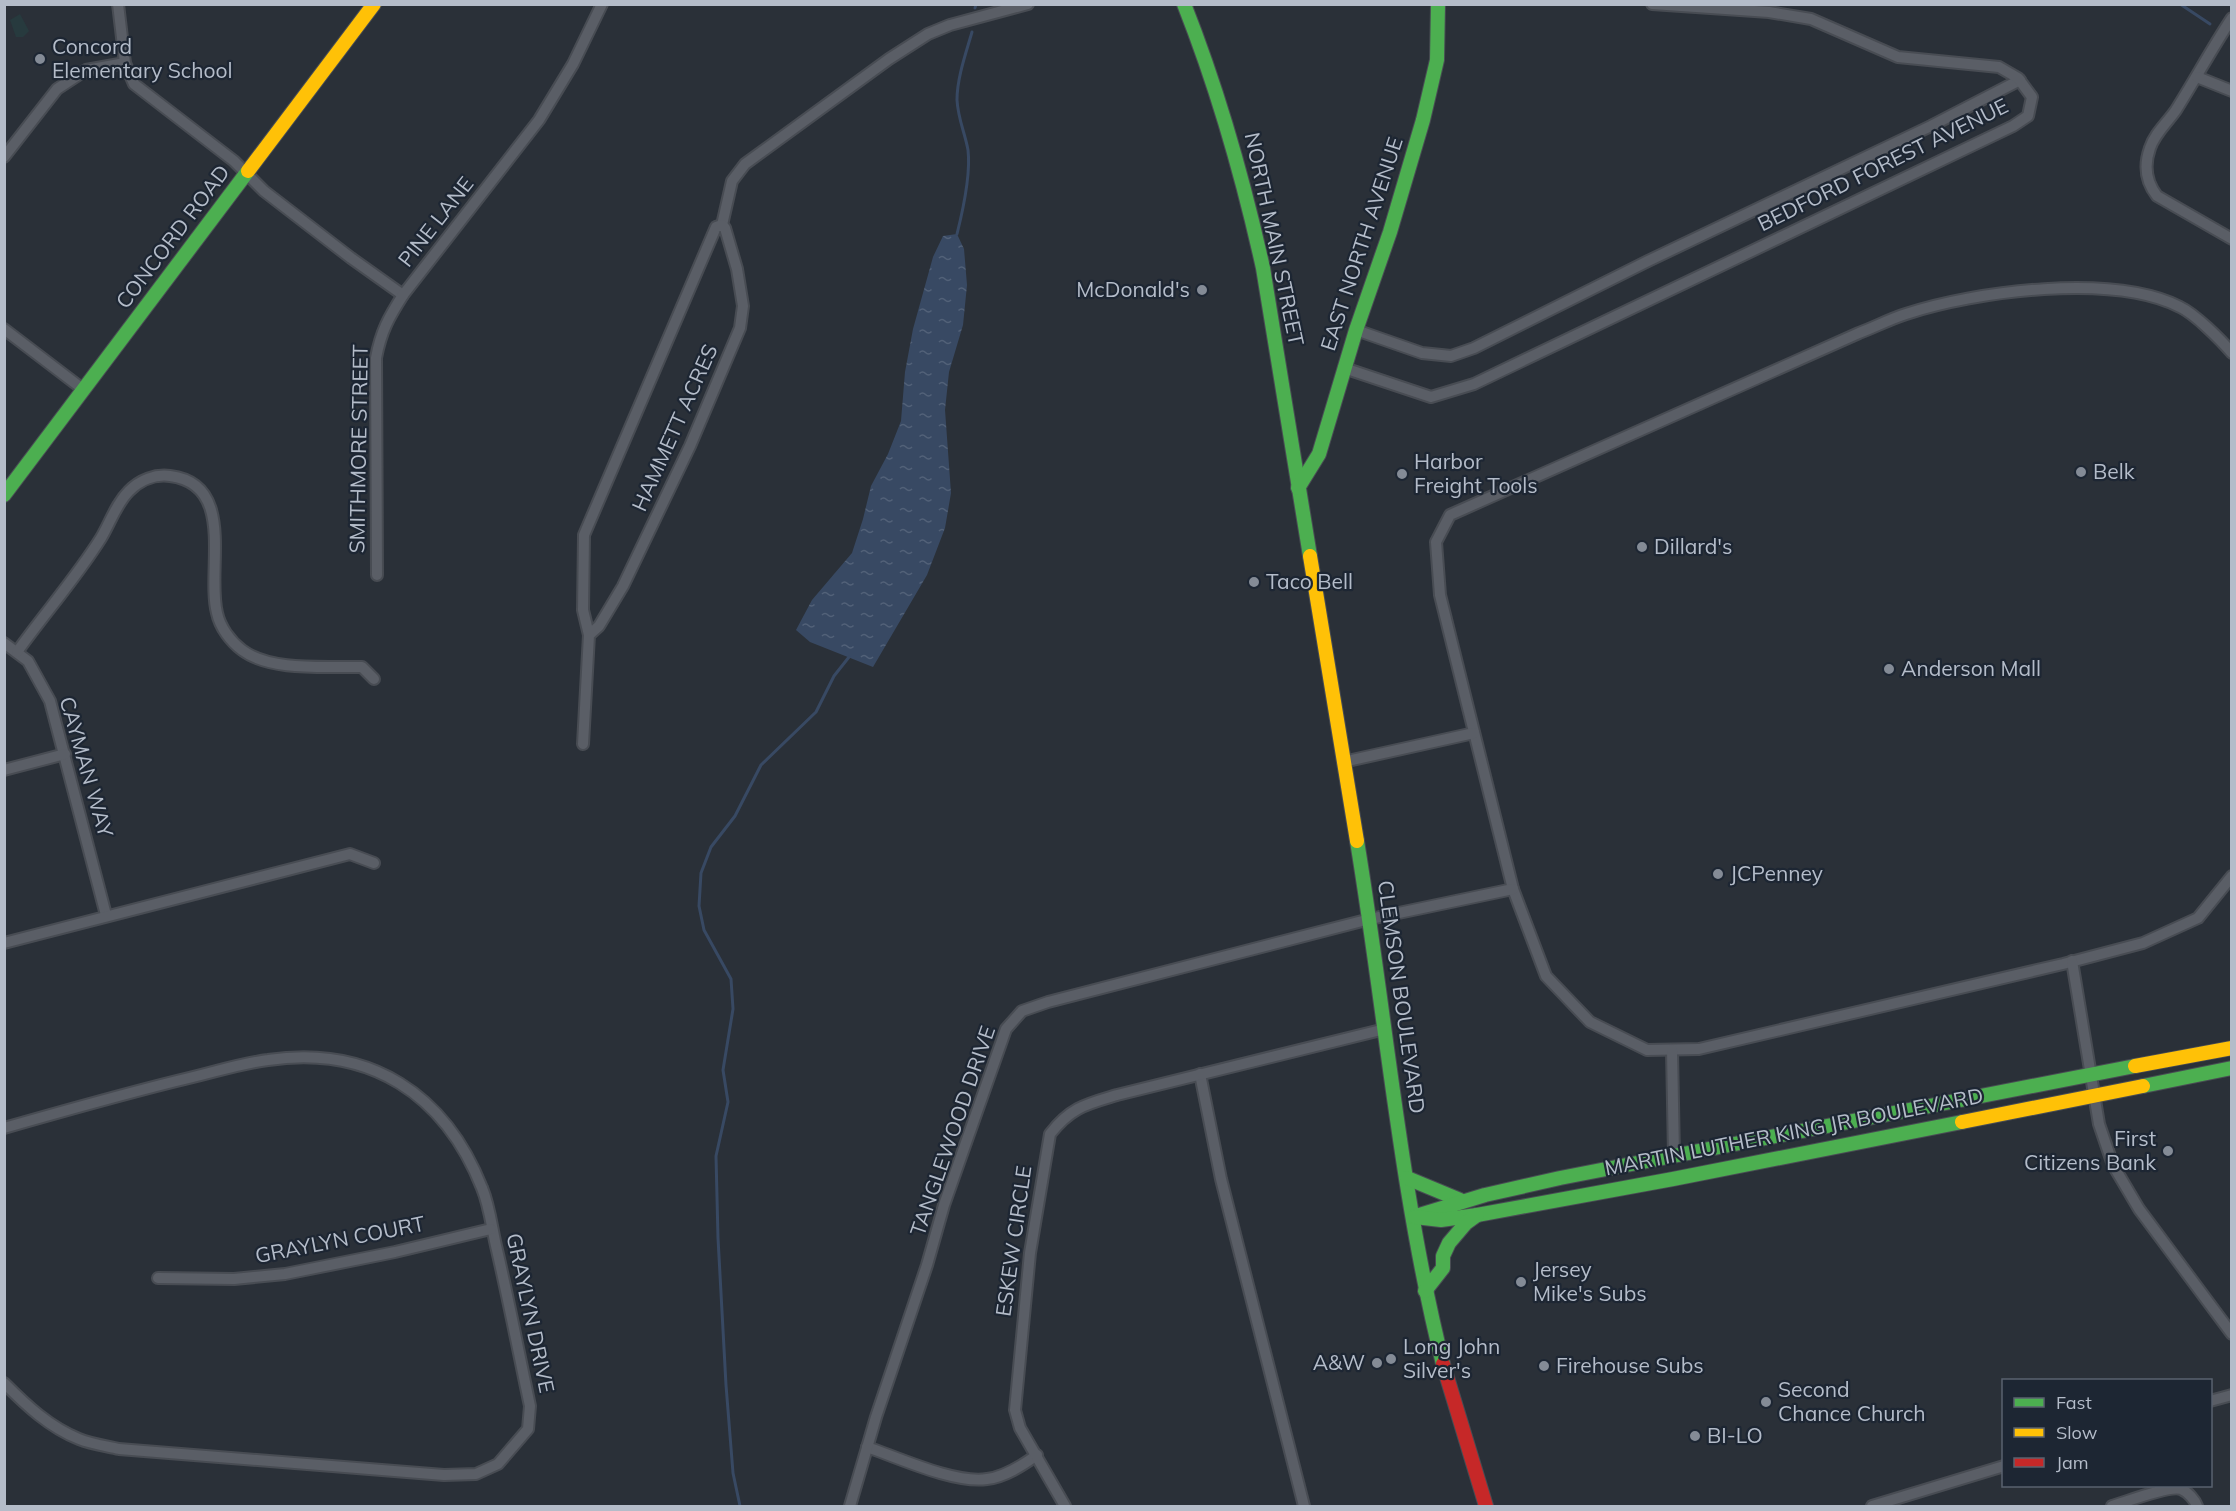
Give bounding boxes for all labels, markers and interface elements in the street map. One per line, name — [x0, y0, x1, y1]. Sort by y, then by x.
place label: Concord Elementary School — [52, 33, 233, 83]
marker: Concord Elementary School — [33, 52, 47, 66]
street label: BEDFORD FOREST AVENUE — [1753, 92, 2012, 236]
street label: NORTH MAIN STREET — [1240, 130, 1310, 348]
street label: EAST NORTH AVENUE — [1314, 134, 1408, 354]
street label: CONCORD ROAD — [110, 159, 235, 313]
street label: PINE LANE — [392, 171, 478, 272]
place label: McDonald's — [1076, 276, 1190, 302]
marker: McDonald's — [1195, 283, 1209, 297]
street label: HAMMETT ACRES — [626, 340, 723, 515]
street label: SMITHMORE STREET — [343, 344, 373, 554]
place label: Harbor Freight Tools — [1414, 448, 1538, 498]
place label: Belk — [2093, 458, 2135, 484]
marker: Belk — [2074, 465, 2088, 479]
marker: Harbor Freight Tools — [1395, 467, 1409, 481]
place label: Dillard's — [1654, 533, 1732, 559]
marker: Dillard's — [1635, 540, 1649, 554]
place label: Taco Bell — [1266, 568, 1353, 594]
marker: Taco Bell — [1247, 575, 1261, 589]
place label: Anderson Mall — [1901, 655, 2041, 681]
marker: Anderson Mall — [1882, 662, 1896, 676]
street label: CAYMAN WAY — [55, 694, 119, 840]
place label: JCPenney — [1730, 860, 1823, 886]
marker: JCPenney — [1711, 867, 1725, 881]
street label: CLEMSON BOULEVARD — [1373, 879, 1431, 1115]
street label: TANGLEWOOD DRIVE — [904, 1022, 1000, 1239]
street label: MARTIN LUTHER KING JR BOULEVARD — [1602, 1082, 1985, 1181]
place label: First Citizens Bank — [2024, 1125, 2156, 1175]
marker: First Citizens Bank — [2161, 1144, 2175, 1158]
street label: ESKEW CIRCLE — [990, 1164, 1036, 1318]
street label: GRAYLYN COURT — [253, 1210, 427, 1268]
street label: GRAYLYN DRIVE — [501, 1231, 561, 1395]
place label: Jersey Mike's Subs — [1533, 1256, 1647, 1306]
marker: Jersey Mike's Subs — [1514, 1275, 1528, 1289]
place label: Long John Silver's — [1403, 1333, 1500, 1383]
place label: A&W — [1313, 1349, 1365, 1375]
marker: Long John Silver's — [1384, 1352, 1398, 1366]
place label: Firehouse Subs — [1556, 1352, 1704, 1378]
marker: A&W — [1370, 1356, 1384, 1370]
marker: Firehouse Subs — [1537, 1359, 1551, 1373]
place label: Second Chance Church — [1778, 1376, 1926, 1426]
legend — [2002, 1379, 2212, 1487]
text: Fast — [2056, 1391, 2092, 1414]
marker: Second Chance Church — [1759, 1395, 1773, 1409]
text: Slow — [2056, 1421, 2098, 1444]
place label: BI-LO — [1707, 1422, 1763, 1448]
marker: BI-LO — [1688, 1429, 1702, 1443]
text: Jam — [2056, 1451, 2089, 1474]

